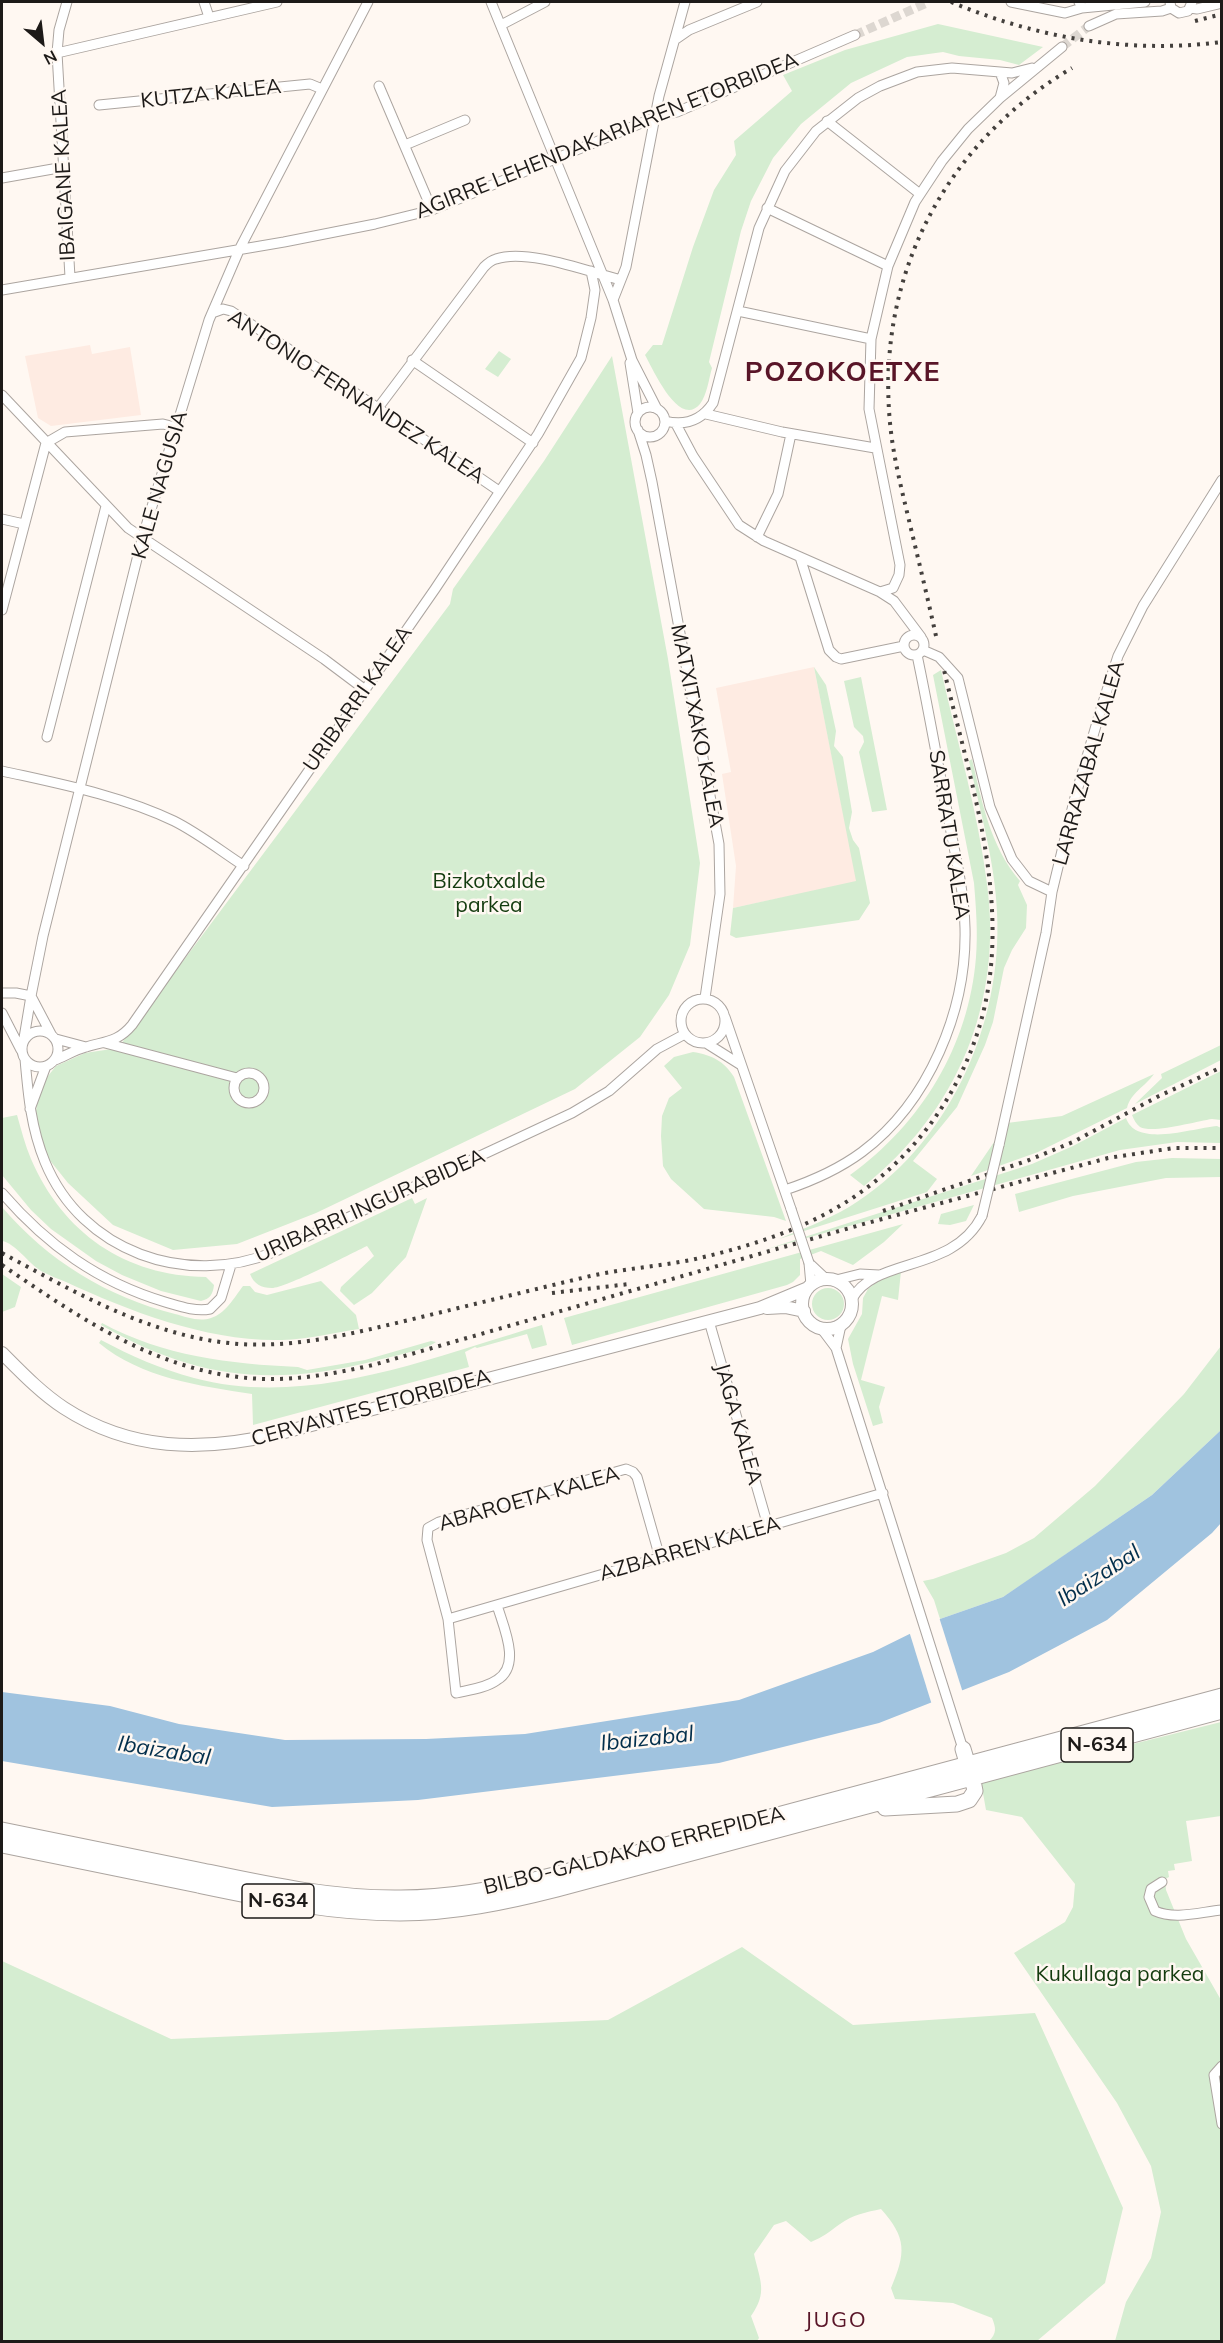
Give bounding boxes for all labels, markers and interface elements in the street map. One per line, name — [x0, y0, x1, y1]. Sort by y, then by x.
north arrow — [12, 12, 72, 72]
text: N — [40, 46, 60, 70]
street label: AGIRRE LEHENDAKARIAREN ETORBIDEA — [412, 47, 802, 225]
street label: KUTZA KALEA — [139, 74, 283, 114]
street label: IBAIGANE KALEA — [47, 89, 81, 261]
street label: ANTONIO FERNANDEZ KALEA — [223, 305, 489, 489]
district label: POZOKOETXE — [745, 357, 941, 389]
street label: KALE NAGUSIA — [127, 408, 193, 562]
street label: URIBARRI KALEA — [298, 621, 418, 777]
street label: MATXITXAKO KALEA — [665, 622, 729, 830]
street label: LARRAZABAL KALEA — [1048, 658, 1130, 868]
street label: SARRATU KALEA — [923, 748, 975, 922]
park label: Bizkotxalde parkea — [433, 869, 545, 919]
street label: URIBARRI INGURABIDEA — [251, 1144, 489, 1268]
street label: JAGA KALEA — [709, 1360, 767, 1488]
street label: CERVANTES ETORBIDEA — [249, 1364, 493, 1452]
street label: ABAROETA KALEA — [436, 1461, 622, 1537]
street label: AZBARREN KALEA — [597, 1511, 783, 1587]
water label: Ibaizabal — [1053, 1539, 1145, 1613]
water label: Ibaizabal — [599, 1721, 695, 1757]
road number: N-634 — [1061, 1728, 1133, 1762]
water label: Ibaizabal — [116, 1731, 212, 1771]
street label: BILBO-GALDAKAO ERREPIDEA — [481, 1801, 787, 1901]
road number: N-634 — [242, 1884, 314, 1918]
park label: Kukullaga parkea — [1036, 1962, 1204, 1988]
district label: JUGO — [805, 2307, 867, 2333]

